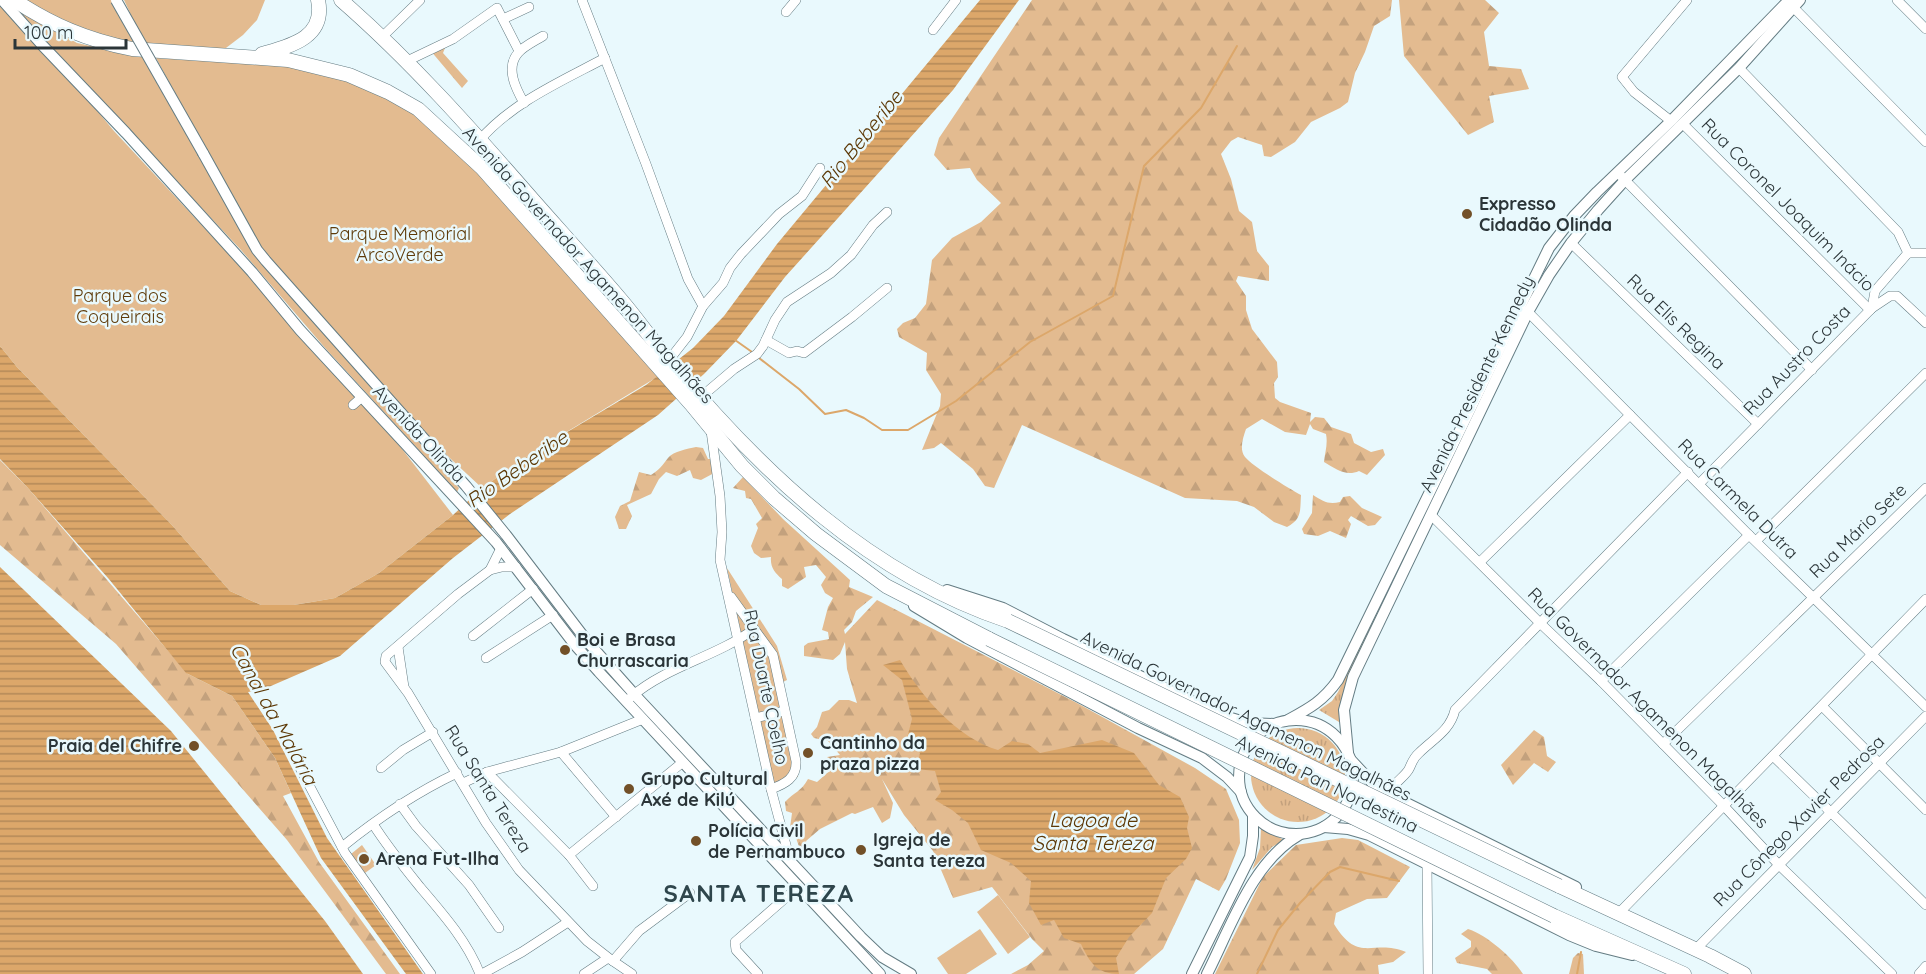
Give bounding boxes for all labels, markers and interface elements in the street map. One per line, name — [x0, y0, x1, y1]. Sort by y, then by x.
scale bar — [15, 12, 126, 50]
text: 100 m — [24, 21, 73, 44]
water label: Rio Beberibe — [814, 84, 908, 193]
street label: Rua Coronel Joaquim Inácio — [1697, 113, 1880, 296]
street label: Avenida Governador Agamenon Magalhães — [458, 121, 719, 408]
place label: Expresso Cidadão Olinda — [1479, 192, 1612, 236]
marker: Expresso Cidadão Olinda — [1460, 207, 1474, 221]
park label: Parque Memorial ArcoVerde — [329, 222, 471, 266]
street label: Rua Elis Regina — [1622, 269, 1730, 374]
street label: Avenida Presidente Kennedy — [1414, 272, 1539, 496]
park label: Parque dos Coqueirais — [73, 284, 167, 328]
street label: Rua Austro Costa — [1738, 300, 1855, 420]
street label: Avenida Olinda — [368, 380, 471, 487]
water label: Rio Beberibe — [461, 424, 573, 513]
street label: Rua Carmela Dutra — [1673, 434, 1803, 564]
street label: Rua Mário Sete — [1804, 478, 1911, 583]
street label: Rua Governador Agamenon Magalhães — [1523, 582, 1774, 833]
street label: Rua Duarte Coelho — [739, 607, 794, 767]
street label: Avenida Governador Agamenon Magalhães — [1077, 625, 1415, 806]
place label: Boi e Brasa Churrascaria — [577, 628, 689, 672]
water label: Canal da Malária — [225, 639, 325, 791]
marker: Boi e Brasa Churrascaria — [558, 643, 572, 657]
street label: Rua Santa Tereza — [440, 721, 537, 857]
street label: Avenida Pan Nordestina — [1232, 729, 1422, 838]
street label: Rua Cônego Xavier Pedrosa — [1708, 730, 1889, 911]
place label: Cantinho da praza pizza — [820, 731, 925, 775]
place label: Praia del Chifre — [48, 734, 182, 757]
marker: Praia del Chifre — [187, 739, 201, 753]
marker: Cantinho da praza pizza — [801, 746, 815, 760]
place label: Grupo Cultural Axé de Kilú — [641, 767, 768, 811]
marker: Grupo Cultural Axé de Kilú — [622, 782, 636, 796]
water label: Lagoa de Santa Tereza — [1033, 807, 1155, 855]
place label: Polícia Civil de Pernambuco — [708, 819, 845, 863]
place label: Igreja de Santa tereza — [873, 828, 985, 872]
marker: Polícia Civil de Pernambuco — [689, 834, 703, 848]
marker: Igreja de Santa tereza — [854, 843, 868, 857]
place label: Arena Fut-Ilha — [376, 847, 499, 870]
marker: Arena Fut-Ilha — [357, 852, 371, 866]
district label: SANTA TEREZA — [663, 878, 855, 908]

